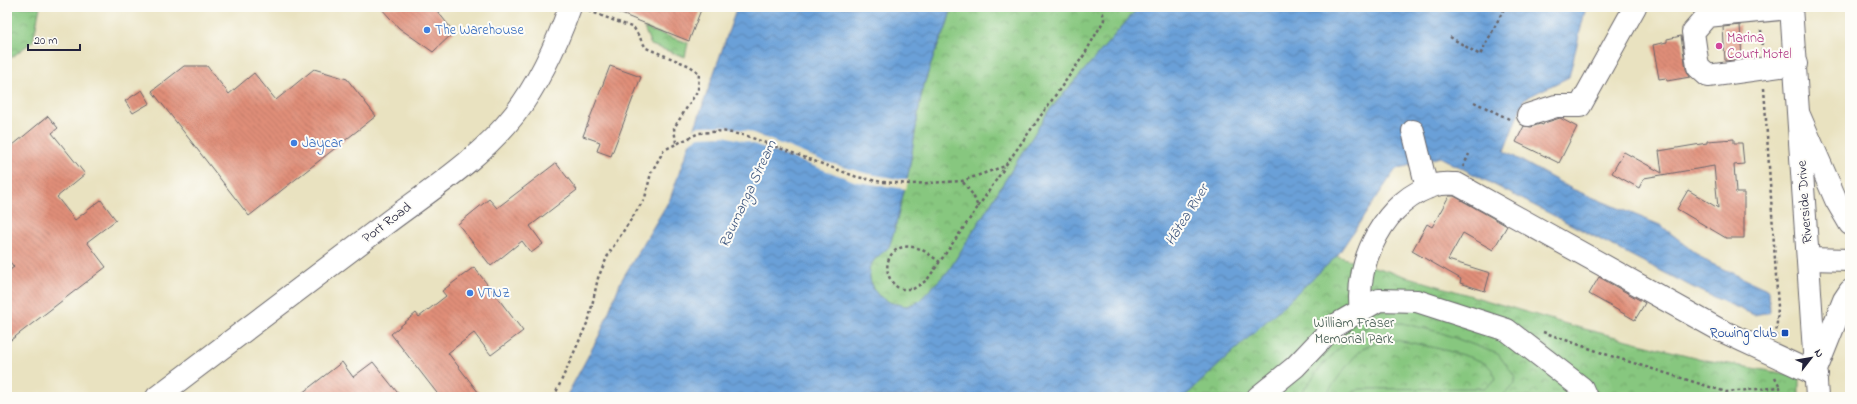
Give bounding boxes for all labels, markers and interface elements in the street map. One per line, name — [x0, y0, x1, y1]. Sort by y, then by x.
place label: The Warehouse — [435, 20, 524, 41]
marker: The Warehouse — [422, 25, 432, 35]
scale bar — [28, 26, 80, 52]
place label: Marina Court Motel — [1727, 28, 1792, 65]
text: 20 m — [34, 32, 57, 50]
marker: Marina Court Motel — [1714, 41, 1724, 51]
place label: Jaycar — [302, 133, 343, 155]
water label: Raumanga Stream — [713, 136, 784, 252]
marker: Jaycar — [289, 138, 299, 148]
street label: Riverside Drive — [1792, 159, 1818, 244]
water label: Hātea River — [1160, 178, 1216, 250]
street label: Port Road — [358, 197, 416, 249]
place label: VTNZ — [477, 283, 510, 304]
marker: VTNZ — [465, 288, 475, 298]
park label: William Fraser Memorial Park — [1314, 313, 1395, 350]
place label: Rowing club — [1710, 323, 1778, 345]
marker: Rowing club — [1780, 328, 1790, 338]
north arrow — [1791, 338, 1831, 378]
text: N — [1810, 346, 1827, 361]

